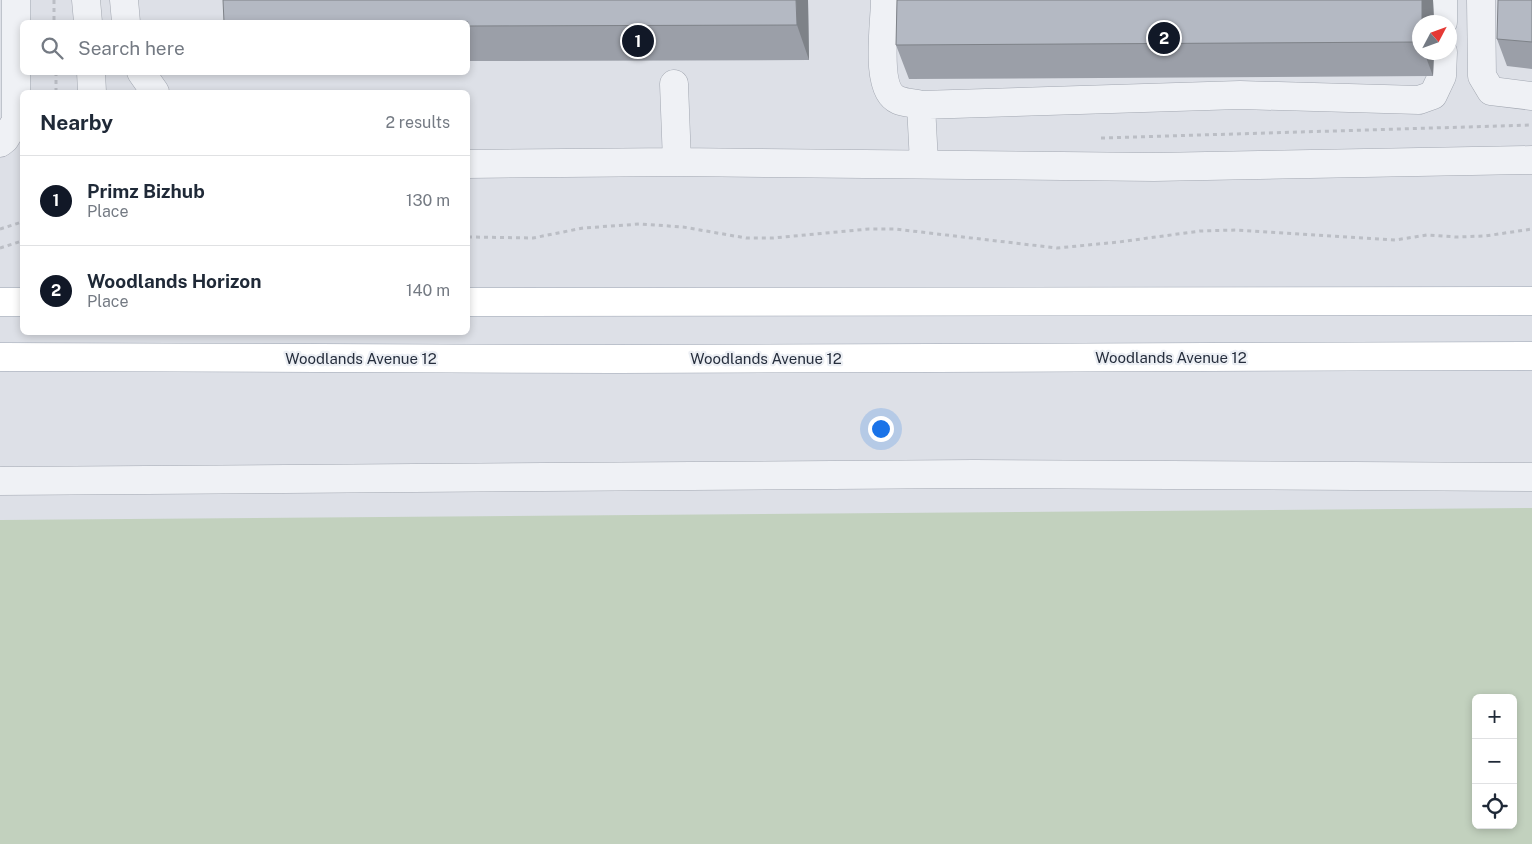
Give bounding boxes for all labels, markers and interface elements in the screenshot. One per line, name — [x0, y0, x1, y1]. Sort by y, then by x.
north arrow — [1412, 15, 1457, 60]
pin: 2 — [1148, 19, 1180, 57]
search box — [20, 20, 470, 75]
pin: 1 — [622, 22, 654, 60]
icon: search — [38, 34, 66, 62]
text: Search here — [78, 37, 185, 59]
text: Nearby — [40, 110, 113, 135]
text: 2 results — [385, 113, 450, 132]
text: Primz Bizhub — [87, 180, 205, 202]
text: 1 — [53, 191, 59, 210]
text: 130 m — [406, 191, 450, 210]
text: Place — [87, 202, 129, 221]
text: Woodlands Horizon — [87, 270, 261, 292]
text: 2 — [51, 281, 61, 300]
text: 140 m — [406, 281, 450, 300]
text: Place — [87, 292, 129, 311]
street label: Woodlands Avenue 12 — [1095, 349, 1247, 366]
street label: Woodlands Avenue 12 — [285, 350, 437, 367]
street label: Woodlands Avenue 12 — [690, 350, 842, 367]
your location — [868, 416, 894, 442]
map controls — [1472, 694, 1517, 829]
button: + — [1472, 694, 1517, 739]
button: − — [1472, 739, 1517, 784]
button: locate — [1472, 784, 1517, 829]

